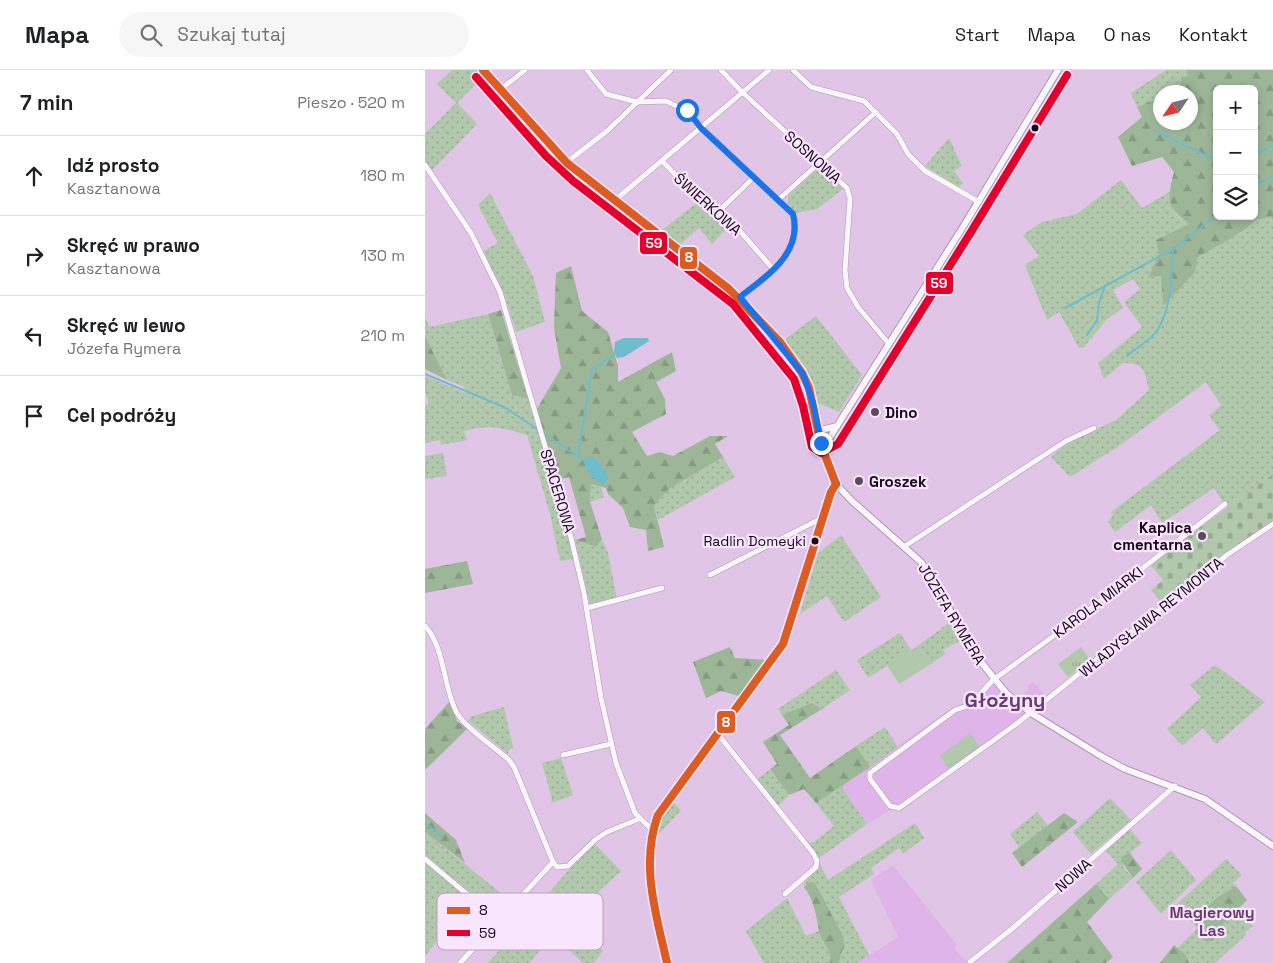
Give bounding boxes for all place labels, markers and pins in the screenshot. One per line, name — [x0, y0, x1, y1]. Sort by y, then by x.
unlabelled marker — [1030, 123, 1040, 133]
place label: Dino — [885, 403, 917, 422]
marker: Dino — [869, 406, 881, 418]
place label: Groszek — [869, 472, 927, 491]
marker: Groszek — [853, 475, 865, 487]
place label: Kaplica cmentarna — [1113, 518, 1192, 554]
marker: Kaplica cmentarna — [1196, 530, 1208, 542]
place label: Radlin Domeyki — [703, 532, 806, 550]
marker: Radlin Domeyki — [810, 536, 820, 546]

